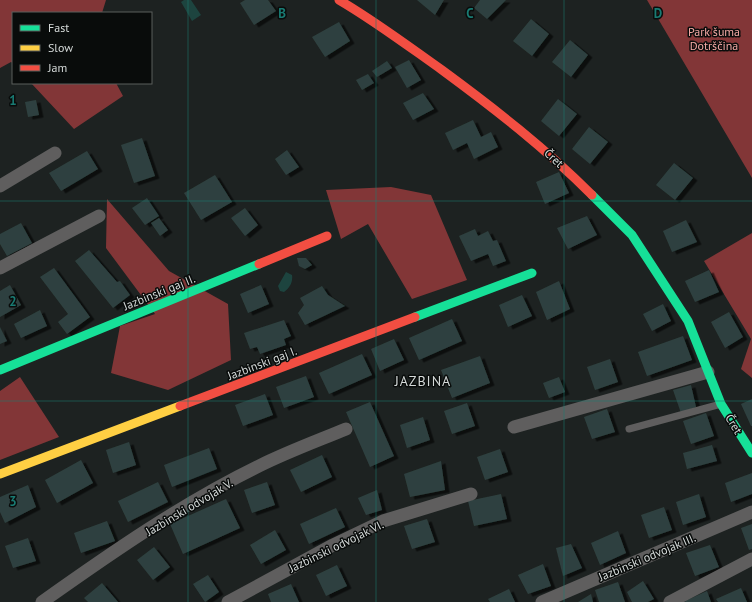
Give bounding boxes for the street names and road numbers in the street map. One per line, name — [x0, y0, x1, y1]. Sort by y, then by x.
street label: Čret — [541, 145, 567, 171]
street label: Jazbinski gaj II. — [120, 271, 197, 314]
street label: Jazbinski gaj I. — [224, 343, 299, 383]
street label: Čret — [722, 411, 746, 437]
street label: Jazbinski odvojak V. — [142, 475, 235, 539]
street label: Jazbinski odvojak VI. — [285, 517, 386, 576]
street label: Jazbinski odvojak III. — [595, 530, 698, 585]

